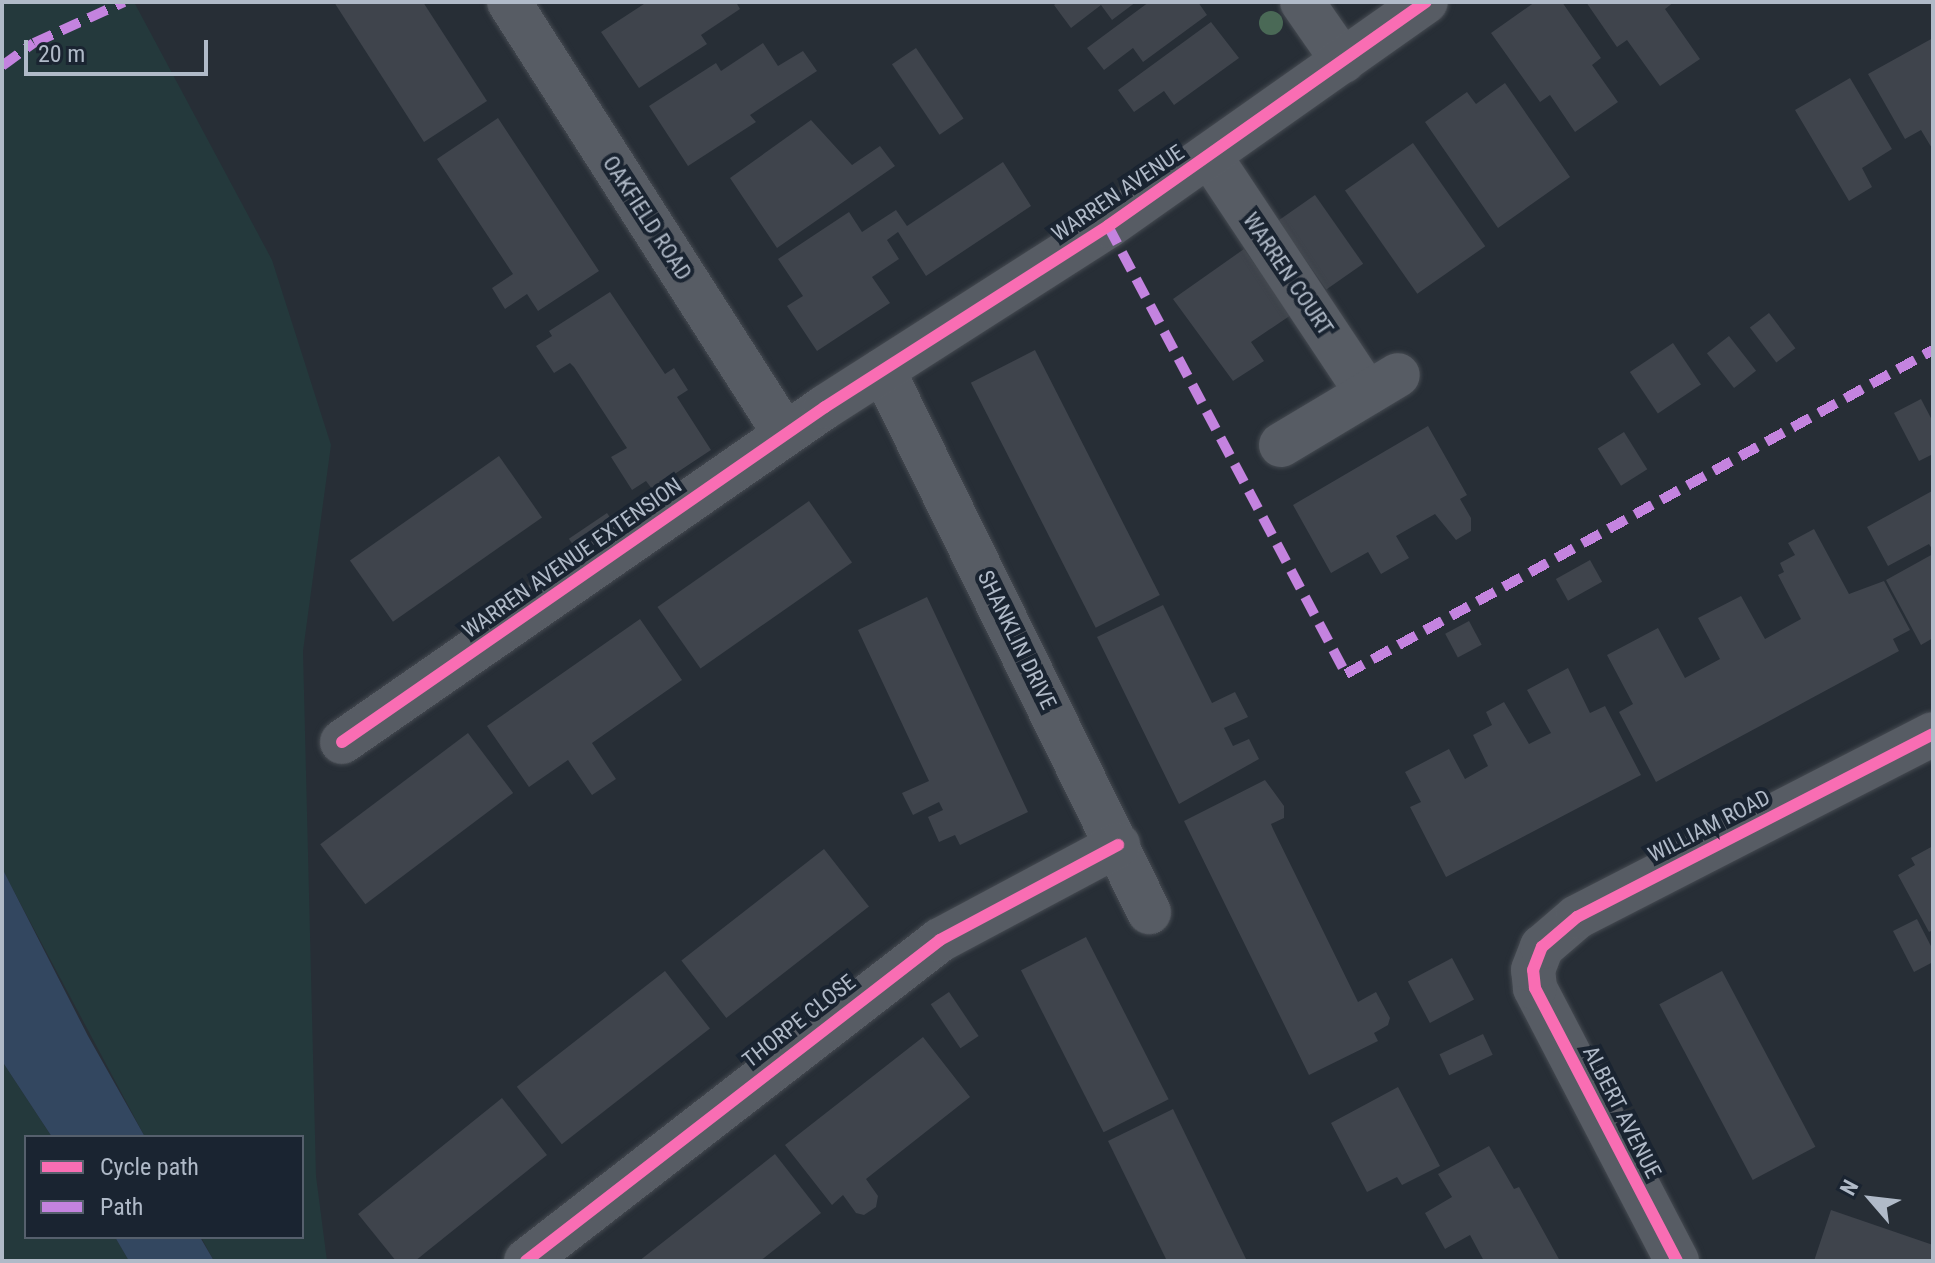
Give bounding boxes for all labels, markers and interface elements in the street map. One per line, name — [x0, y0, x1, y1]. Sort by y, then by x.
scale bar — [28, 24, 212, 74]
text: 20 m — [38, 40, 85, 68]
street label: WARREN AVENUE — [1047, 139, 1189, 247]
street label: OAKFIELD ROAD — [597, 151, 697, 285]
street label: WARREN COURT — [1237, 208, 1339, 340]
street label: WARREN AVENUE EXTENSION — [457, 472, 687, 644]
street label: SHANKLIN DRIVE — [972, 566, 1062, 714]
street label: WILLIAM ROAD — [1644, 784, 1774, 868]
street label: THORPE CLOSE — [737, 969, 861, 1073]
street label: ALBERT AVENUE — [1577, 1041, 1667, 1183]
legend — [24, 1135, 304, 1239]
text: Cycle path — [100, 1153, 199, 1181]
north arrow — [1831, 1159, 1911, 1239]
text: N — [1835, 1176, 1864, 1199]
text: Path — [100, 1193, 143, 1221]

